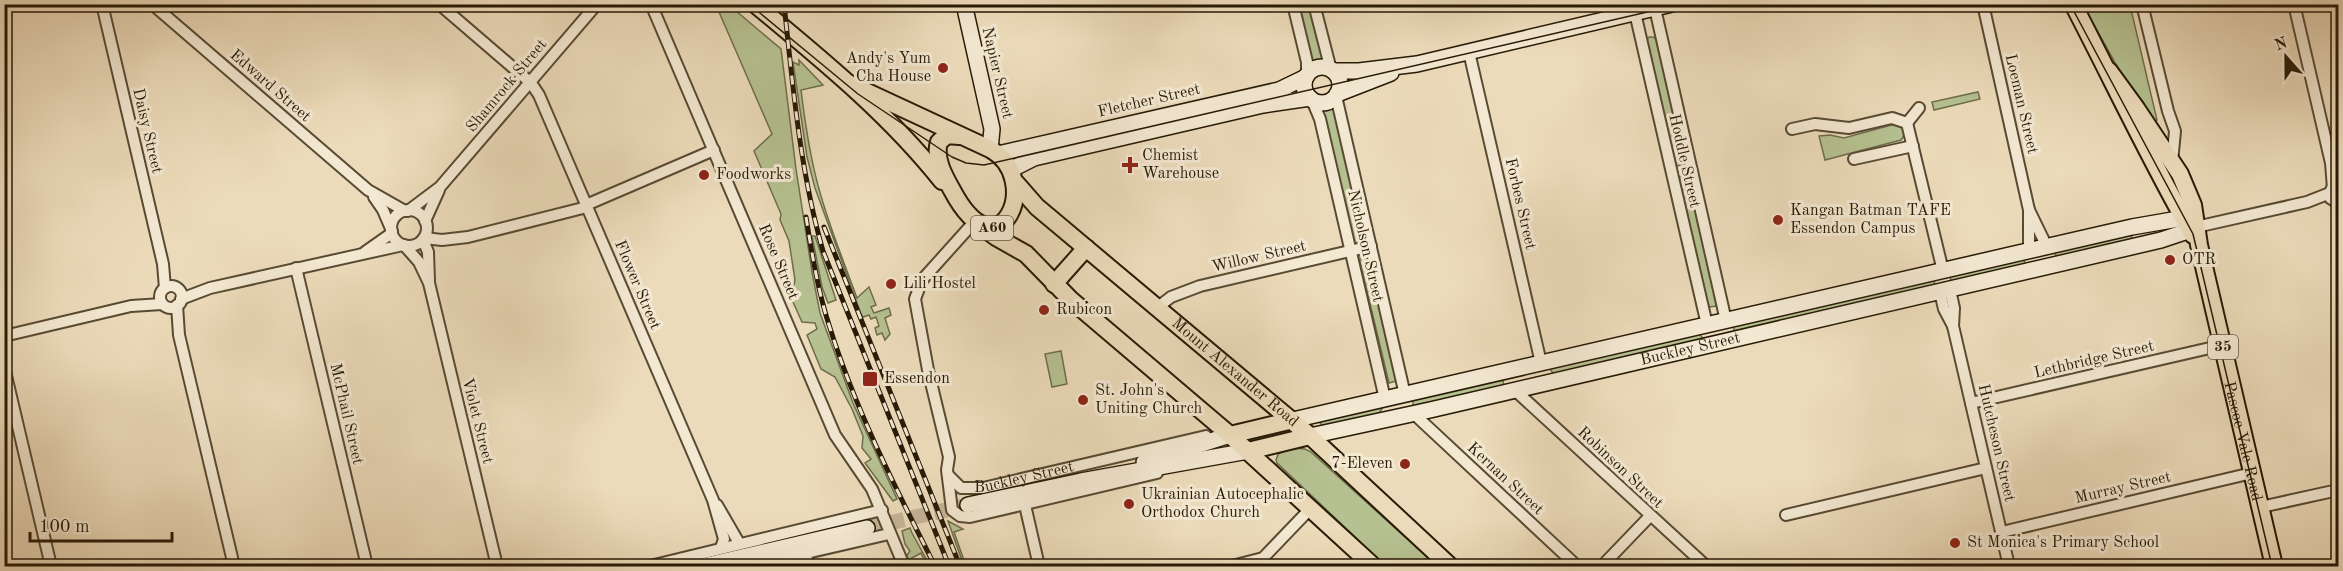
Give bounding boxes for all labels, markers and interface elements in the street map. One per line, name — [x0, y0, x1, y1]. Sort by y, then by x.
street label: Napier Street — [979, 26, 1015, 121]
north arrow — [2256, 27, 2316, 87]
text: N — [2273, 35, 2291, 55]
street label: Shamrock Street — [464, 36, 551, 136]
street label: Edward Street — [227, 47, 314, 125]
place label: Andy's Yum Cha House — [846, 51, 931, 85]
street label: Loeman Street — [2002, 52, 2040, 156]
marker: Andy's Yum Cha House — [936, 61, 950, 75]
street label: Fletcher Street — [1096, 81, 1202, 121]
street label: Daisy Street — [129, 87, 165, 176]
street label: Hoddle Street — [1665, 113, 1703, 210]
place label: Chemist Warehouse — [1142, 148, 1219, 182]
street label: Forbes Street — [1502, 157, 1538, 252]
marker: Chemist Warehouse — [1123, 158, 1137, 172]
place label: Foodworks — [716, 167, 791, 183]
marker: Foodworks — [697, 168, 711, 182]
street label: Nicholson Street — [1344, 188, 1386, 304]
place label: Kangan Batman TAFE Essendon Campus — [1790, 203, 1951, 237]
marker: Kangan Batman TAFE Essendon Campus — [1771, 213, 1785, 227]
road number: A60 — [971, 216, 1013, 240]
street label: Rose Street — [755, 222, 801, 303]
street label: Flower Street — [611, 238, 663, 332]
street label: Willow Street — [1210, 238, 1308, 276]
place label: OTR — [2182, 252, 2216, 268]
marker: OTR — [2163, 253, 2177, 267]
place label: Lili Hostel — [903, 276, 976, 292]
marker: Lili Hostel — [884, 277, 898, 291]
place label: Rubicon — [1056, 302, 1112, 318]
marker: Rubicon — [1037, 303, 1051, 317]
street label: Mount Alexander Road — [1168, 315, 1301, 430]
street label: Buckley Street — [1639, 330, 1742, 369]
road number: 35 — [2208, 335, 2238, 359]
street label: Lethbridge Street — [2032, 338, 2156, 382]
street label: McPhail Street — [327, 362, 366, 467]
marker: Essendon — [861, 370, 879, 388]
place label: Essendon — [884, 371, 950, 387]
street label: Violet Street — [459, 376, 496, 466]
street label: Pascoe Vale Road — [2220, 380, 2264, 503]
place label: St. John's Uniting Church — [1095, 383, 1203, 417]
street label: Hutcheson Street — [1975, 383, 2017, 504]
marker: St. John's Uniting Church — [1076, 393, 1090, 407]
street label: Robinson Street — [1574, 424, 1666, 512]
street label: Kernan Street — [1464, 440, 1547, 519]
place label: 7-Eleven — [1331, 456, 1393, 472]
marker: 7-Eleven — [1398, 457, 1412, 471]
street label: Buckley Street — [974, 459, 1076, 496]
street label: Murray Street — [2073, 469, 2173, 507]
place label: Ukrainian Autocephalic Orthodox Church — [1141, 487, 1304, 521]
marker: Ukrainian Autocephalic Orthodox Church — [1122, 497, 1136, 511]
scale bar — [30, 505, 172, 543]
text: 100 m — [39, 518, 90, 536]
place label: St Monica's Primary School — [1967, 535, 2159, 551]
marker: St Monica's Primary School — [1948, 536, 1962, 550]

